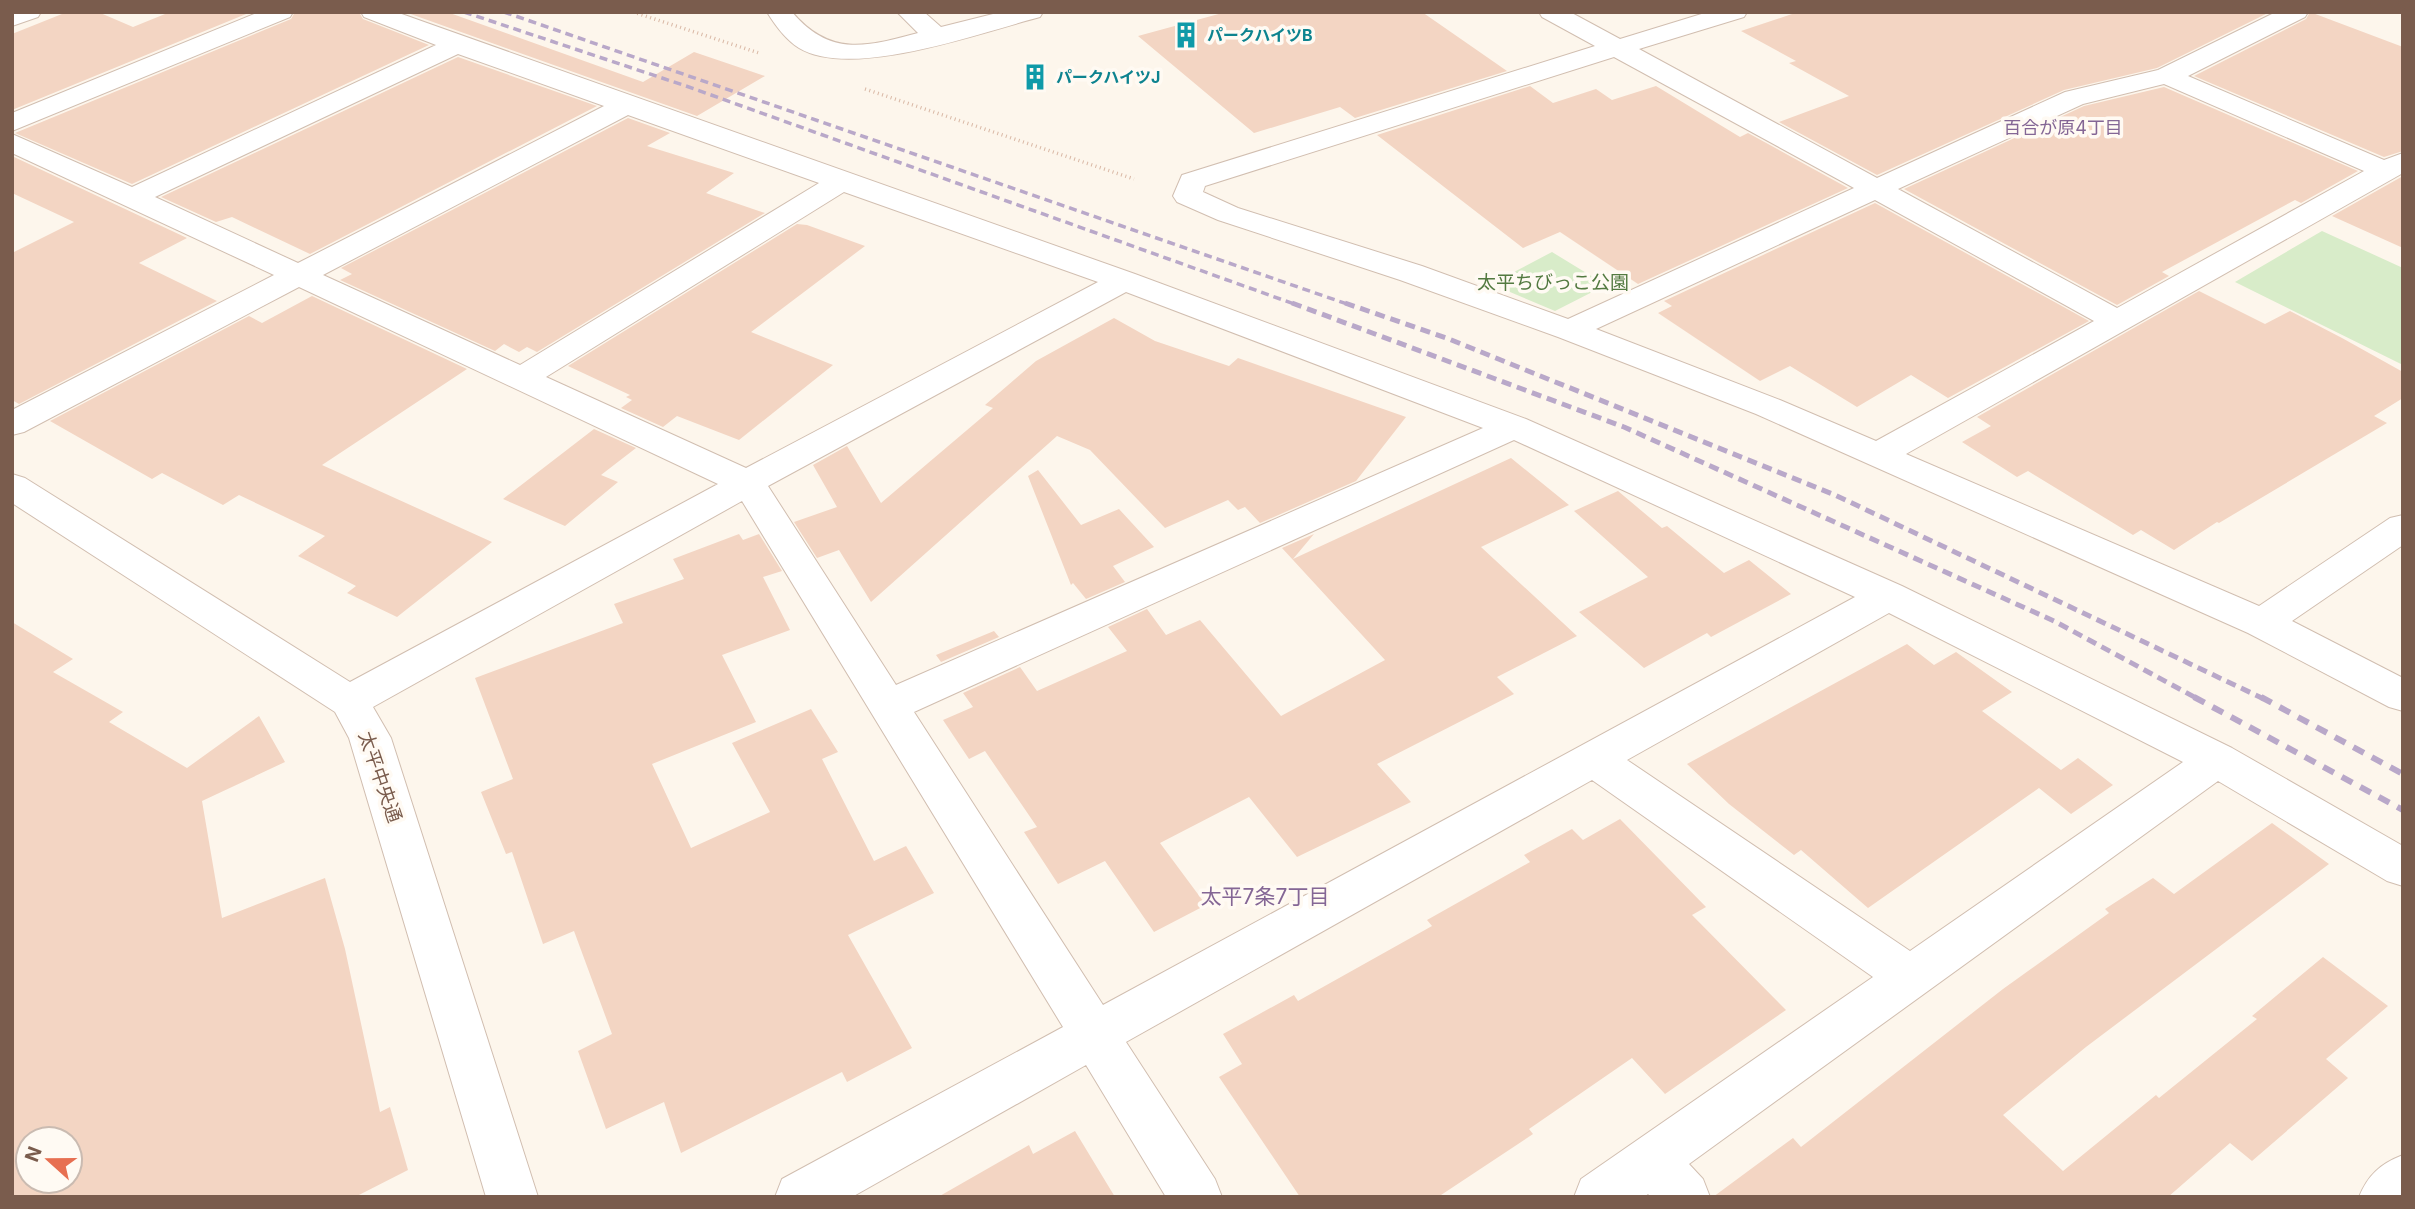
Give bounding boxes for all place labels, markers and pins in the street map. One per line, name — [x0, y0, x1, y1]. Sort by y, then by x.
building icon: パークハイツB — [1171, 20, 1201, 50]
place label: パークハイツB — [1207, 25, 1312, 45]
building icon: パークハイツJ — [1020, 62, 1050, 92]
place label: パークハイツJ — [1056, 67, 1160, 87]

